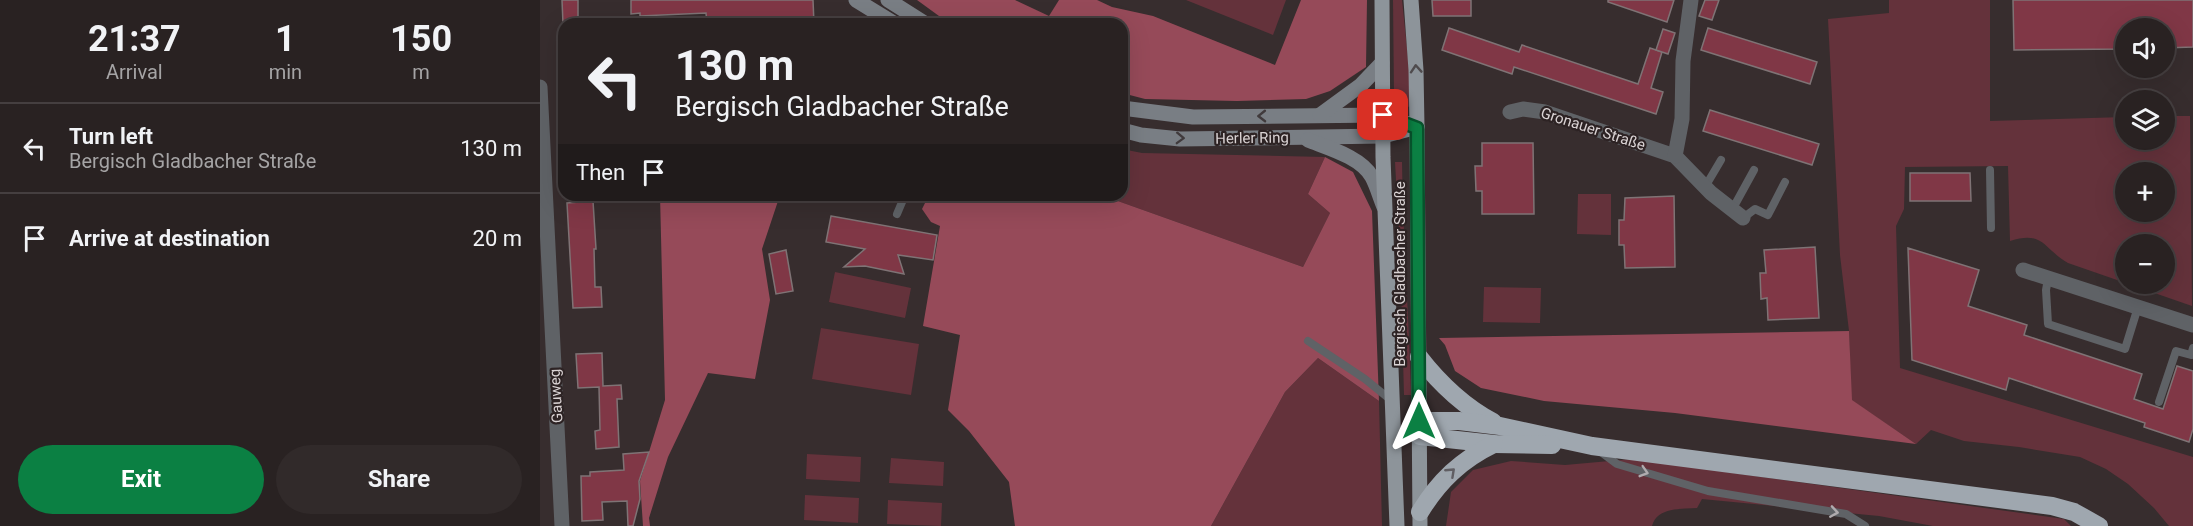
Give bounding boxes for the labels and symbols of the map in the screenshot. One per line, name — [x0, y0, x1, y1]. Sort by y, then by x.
one-way arrow — [1409, 64, 1422, 73]
pin — [1357, 89, 1408, 140]
street label: Gronauer Straße — [1538, 104, 1648, 154]
one-way arrow — [1257, 110, 1266, 122]
street label: Herler Ring — [1215, 128, 1289, 148]
one-way arrow — [1175, 132, 1184, 145]
street label: Bergisch Gladbacher Straße — [1391, 181, 1409, 367]
street label: Gauweg — [546, 368, 566, 424]
position arrow — [1387, 389, 1451, 453]
one-way arrow — [1638, 465, 1649, 477]
one-way arrow — [1444, 468, 1455, 479]
one-way arrow — [1829, 505, 1839, 518]

